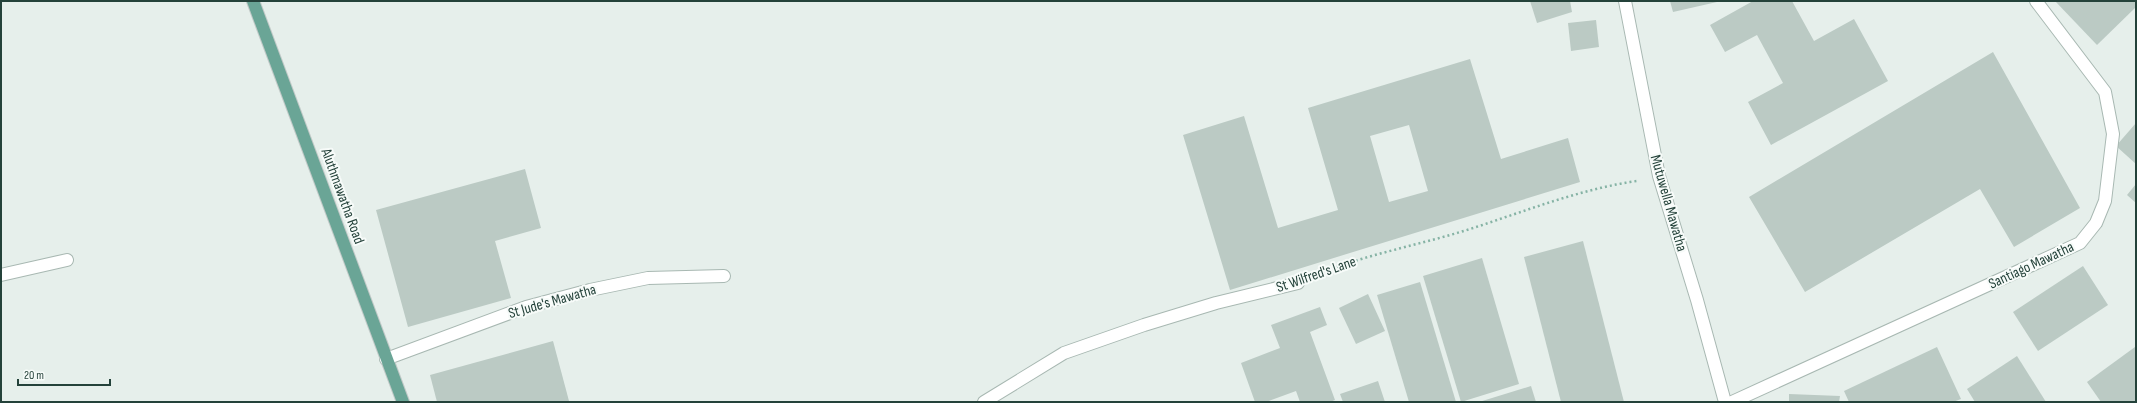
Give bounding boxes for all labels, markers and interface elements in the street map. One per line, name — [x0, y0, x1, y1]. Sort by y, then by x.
street label: Aluthmawatha Road — [316, 145, 369, 246]
street label: Mutuwella Mawatha — [1646, 153, 1691, 254]
street label: Santiago Mawatha — [1986, 237, 2077, 293]
street label: St Wilfred's Lane — [1274, 252, 1359, 297]
street label: St Jude's Mawatha — [506, 280, 598, 323]
scale bar — [18, 361, 110, 387]
text: 20 m — [24, 368, 44, 383]

